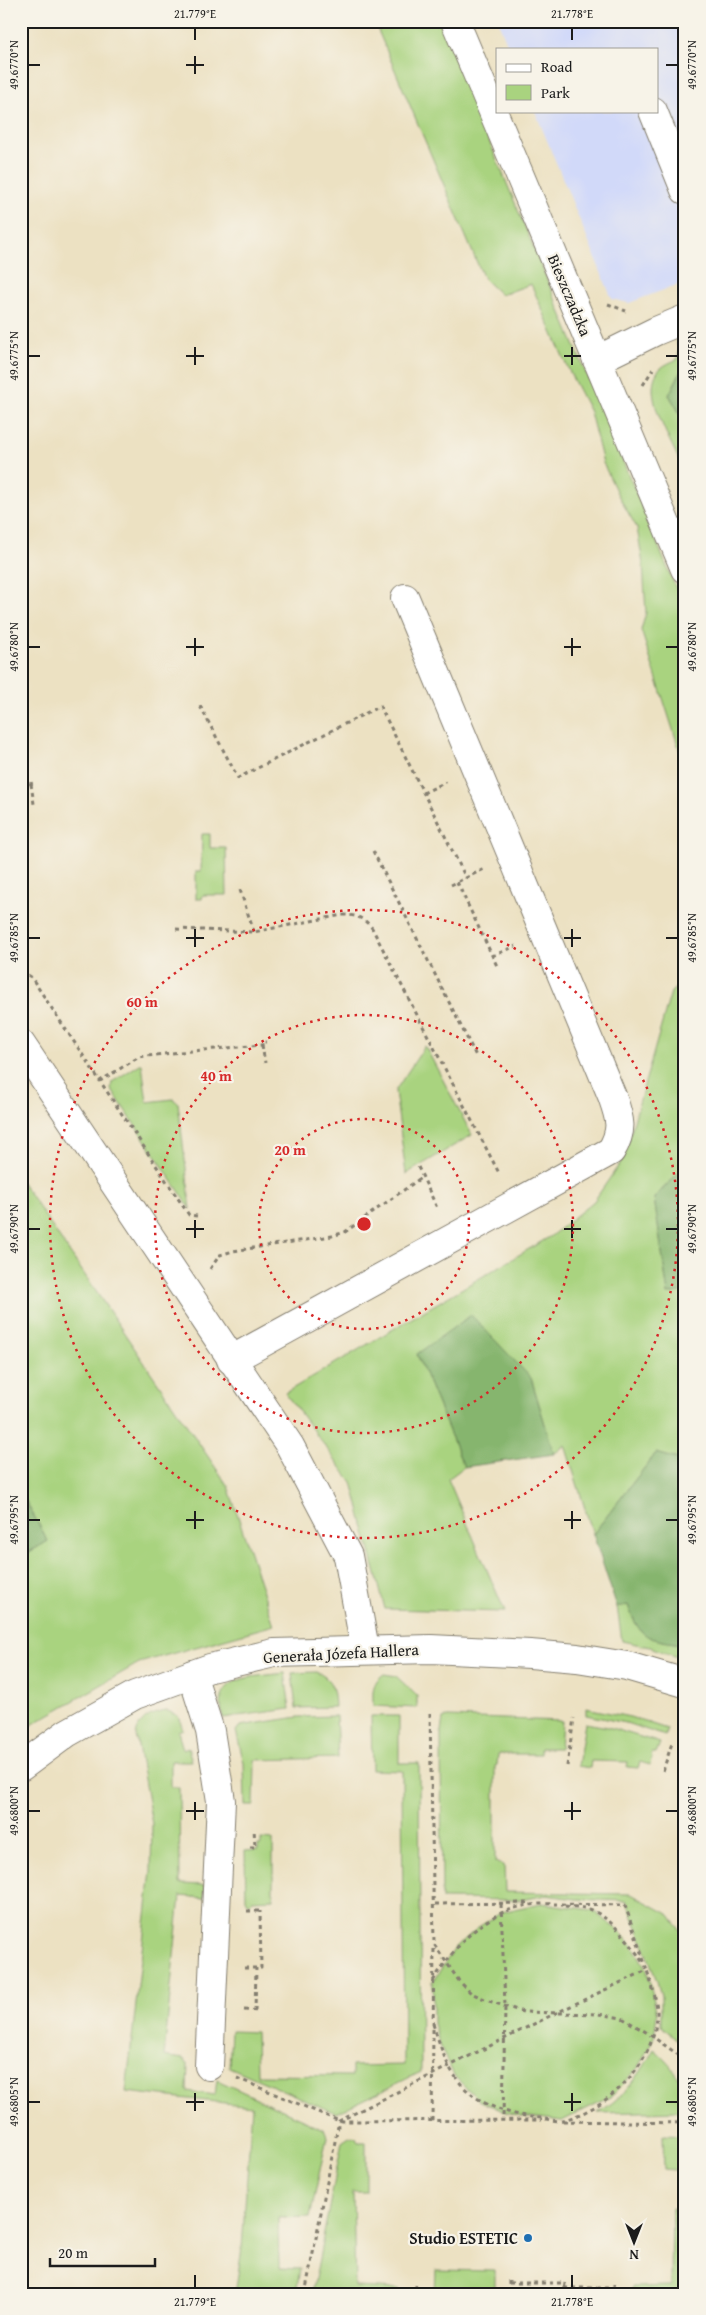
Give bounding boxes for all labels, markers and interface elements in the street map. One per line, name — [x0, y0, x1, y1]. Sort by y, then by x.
text: 21.779°E — [174, 5, 216, 22]
text: 21.778°E — [551, 5, 593, 22]
text: 49.6770°N — [5, 40, 22, 90]
text: 49.6770°N — [683, 40, 700, 90]
legend — [496, 48, 658, 112]
text: Road — [541, 56, 572, 77]
text: Park — [541, 82, 570, 103]
street label: Bieszczadzka — [542, 250, 598, 340]
text: 49.6775°N — [5, 331, 22, 381]
text: 49.6775°N — [683, 331, 700, 381]
text: 49.6780°N — [5, 622, 22, 672]
text: 49.6780°N — [683, 622, 700, 672]
text: 49.6785°N — [5, 913, 22, 963]
text: 49.6785°N — [683, 913, 700, 963]
text: 60 m — [126, 991, 158, 1012]
text: 40 m — [200, 1065, 232, 1086]
text: 20 m — [274, 1139, 306, 1160]
text: 49.6790°N — [5, 1204, 22, 1254]
text: 49.6790°N — [683, 1204, 700, 1254]
centre of rings — [355, 1215, 373, 1233]
text: 49.6795°N — [5, 1495, 22, 1545]
text: 49.6795°N — [683, 1495, 700, 1545]
street label: Generała Józefa Hallera — [263, 1637, 420, 1669]
text: 49.6800°N — [5, 1786, 22, 1836]
text: 49.6800°N — [683, 1786, 700, 1836]
text: 49.6805°N — [5, 2077, 22, 2127]
text: 49.6805°N — [683, 2077, 700, 2127]
north arrow — [608, 2218, 658, 2268]
place label: Studio ESTETIC — [409, 2226, 518, 2250]
marker: Studio ESTETIC — [522, 2232, 534, 2244]
scale bar — [50, 2235, 155, 2267]
text: 20 m — [58, 2242, 89, 2263]
text: N — [629, 2245, 639, 2265]
text: 21.779°E — [174, 2293, 216, 2310]
text: 21.778°E — [551, 2293, 593, 2310]

